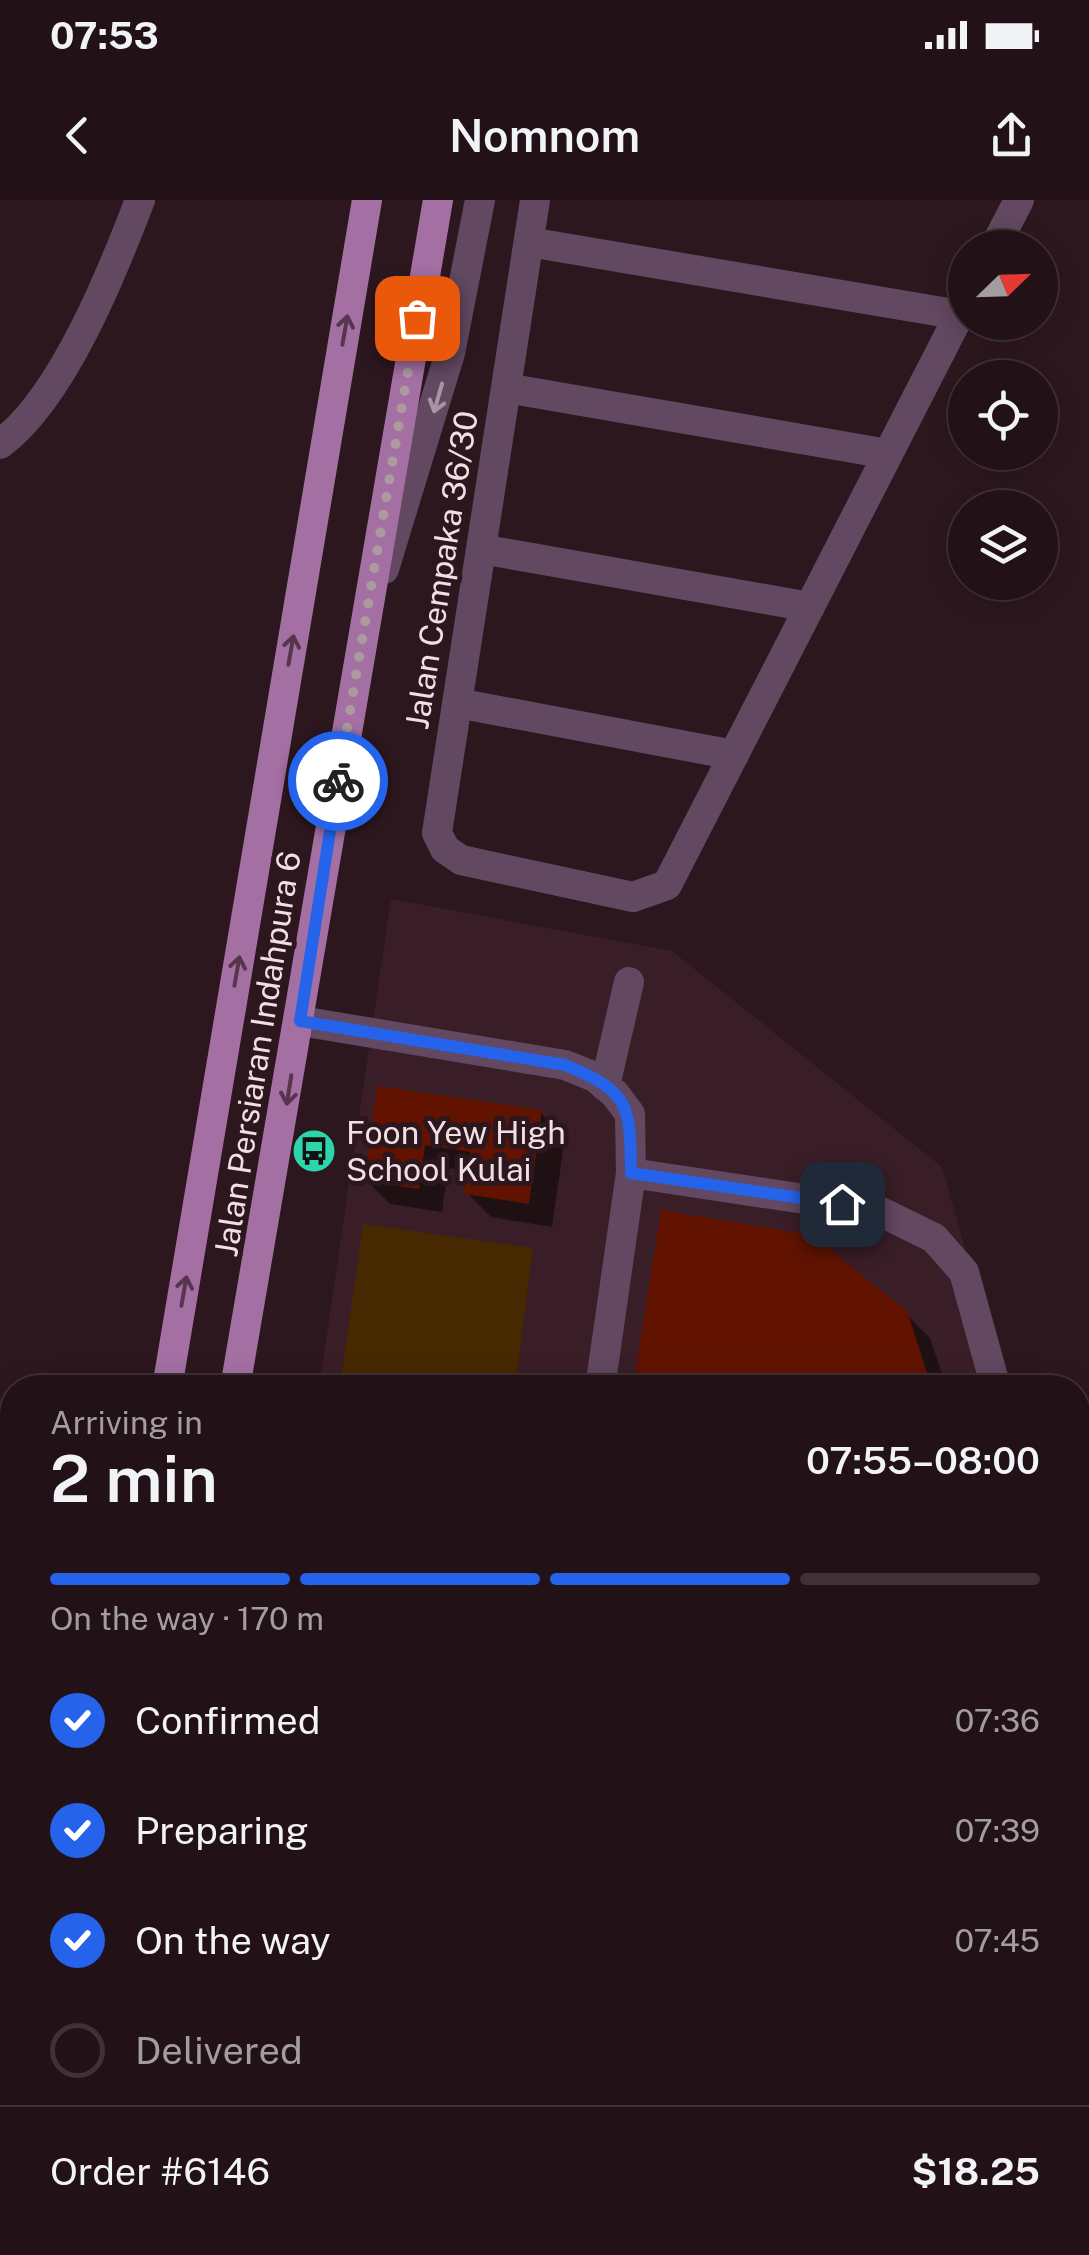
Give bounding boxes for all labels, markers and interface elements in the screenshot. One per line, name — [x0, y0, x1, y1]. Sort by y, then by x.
text: 07:53 — [50, 13, 159, 58]
icon: back — [50, 108, 105, 163]
icon: share — [984, 108, 1039, 163]
text: Nomnom — [449, 109, 640, 162]
north arrow — [948, 230, 1058, 340]
map controls — [948, 230, 1058, 600]
pin — [375, 276, 460, 361]
icon: bag — [390, 291, 445, 346]
one-way arrow — [336, 314, 355, 347]
button: locate — [948, 360, 1058, 470]
one-way arrow — [427, 382, 446, 413]
street label: Jalan Cempaka 36/30 — [398, 408, 485, 732]
button: layers — [948, 490, 1058, 600]
one-way arrow — [282, 635, 301, 667]
courier — [288, 731, 388, 831]
icon: bike — [311, 754, 366, 809]
street label: Jalan Persiaran Indahpura 6 — [207, 849, 308, 1259]
one-way arrow — [228, 955, 247, 988]
one-way arrow — [279, 1073, 297, 1106]
place label: Foon Yew High School Kulai — [346, 1114, 566, 1188]
bus stop icon: Foon Yew High School Kulai — [291, 1128, 337, 1174]
pin — [800, 1162, 885, 1247]
icon: home — [815, 1177, 870, 1232]
one-way arrow — [175, 1276, 194, 1308]
text: Arriving in — [50, 1404, 203, 1441]
text: 07:55–08:00 — [806, 1438, 1040, 1483]
text: 2 min — [50, 1440, 218, 1517]
text: On the way · 170 m — [50, 1600, 324, 1637]
icon: check — [50, 1693, 105, 1748]
text: Confirmed — [135, 1698, 320, 1743]
text: 07:36 — [955, 1702, 1040, 1739]
icon: check — [50, 1803, 105, 1858]
text: Preparing — [135, 1808, 309, 1853]
text: 07:39 — [955, 1812, 1040, 1849]
icon: check — [50, 1913, 105, 1968]
text: On the way — [135, 1918, 331, 1963]
text: 07:45 — [954, 1922, 1040, 1959]
text: Delivered — [135, 2028, 303, 2073]
text: Order #6146 — [50, 2149, 270, 2194]
text: $18.25 — [912, 2149, 1040, 2194]

